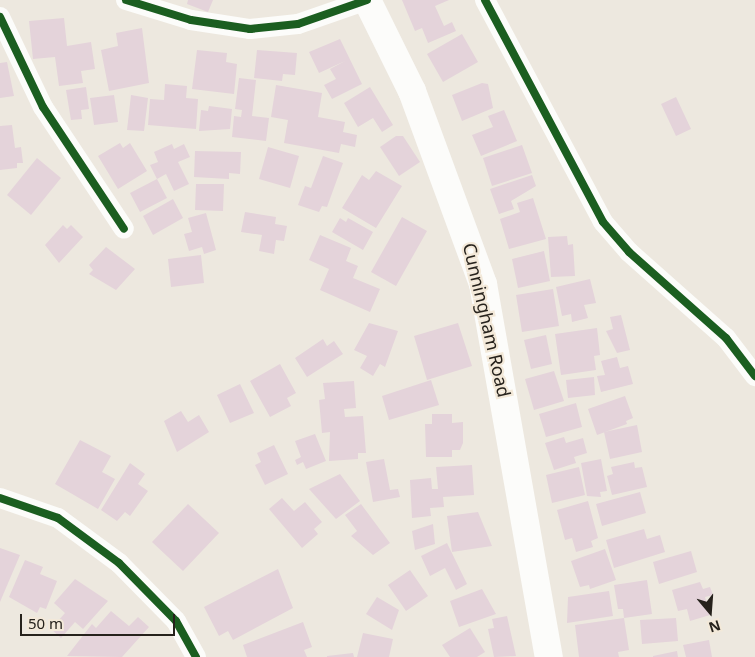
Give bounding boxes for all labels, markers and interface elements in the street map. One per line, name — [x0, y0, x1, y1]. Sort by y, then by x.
street label: Cunningham Road — [459, 241, 515, 399]
north arrow — [685, 587, 735, 637]
scale bar — [22, 604, 178, 636]
text: 50 m — [28, 613, 63, 633]
text: N — [706, 616, 723, 638]

